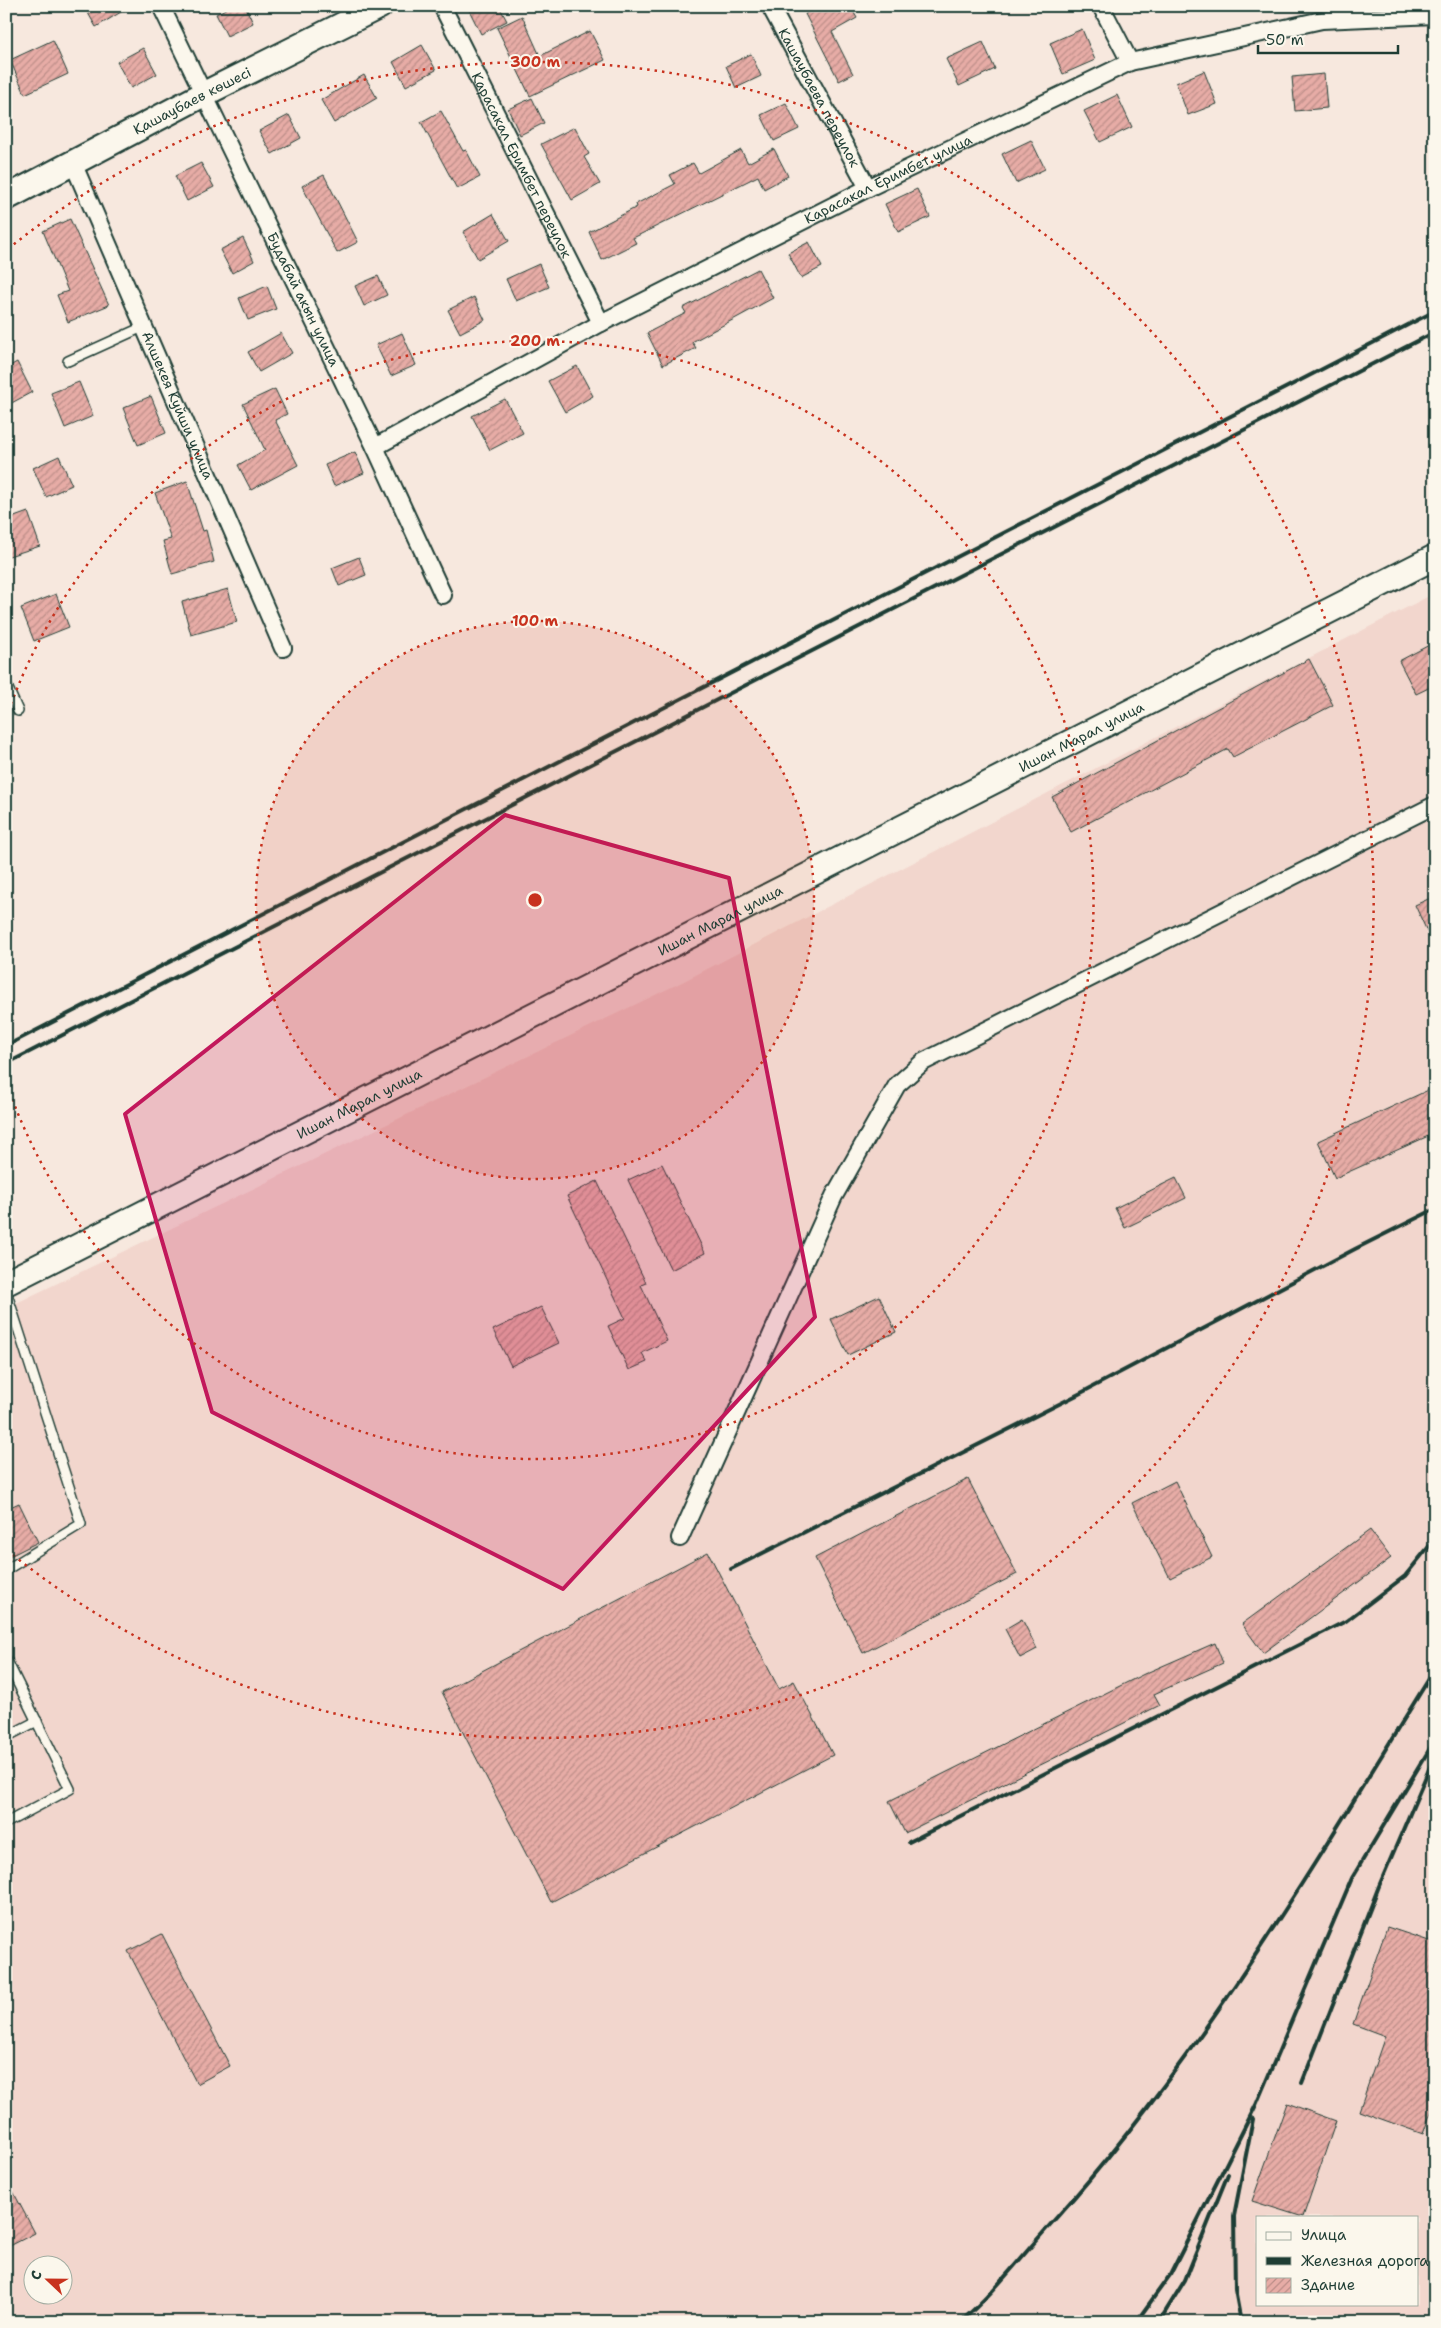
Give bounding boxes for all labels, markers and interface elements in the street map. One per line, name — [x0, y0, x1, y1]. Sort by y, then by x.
scale bar — [1258, 22, 1398, 54]
street label: Кашаубаева переулок — [775, 25, 864, 171]
text: 50 m — [1266, 30, 1304, 50]
text: 300 m — [510, 52, 560, 72]
street label: Қашаубаев көшесі — [130, 63, 254, 139]
street label: Карасакал Еримбет переулок — [468, 69, 576, 261]
street label: Карасакал Еримбет улица — [801, 130, 975, 228]
street label: Будабай акын улица — [263, 229, 344, 370]
street label: Алшекея Куйши улица — [138, 329, 218, 482]
text: 200 m — [510, 331, 560, 351]
text: 100 m — [512, 611, 558, 631]
street label: Ишан Марал улица — [1016, 697, 1147, 776]
street label: Ишан Марал улица — [655, 881, 786, 959]
centre of rings — [526, 891, 544, 909]
street label: Ишан Марал улица — [293, 1064, 425, 1143]
legend — [1256, 2216, 1418, 2306]
text: Улица — [1301, 2225, 1347, 2245]
text: Железная дорога — [1301, 2251, 1429, 2271]
north arrow — [22, 2256, 72, 2306]
text: С — [26, 2268, 46, 2282]
text: Здание — [1301, 2275, 1355, 2295]

